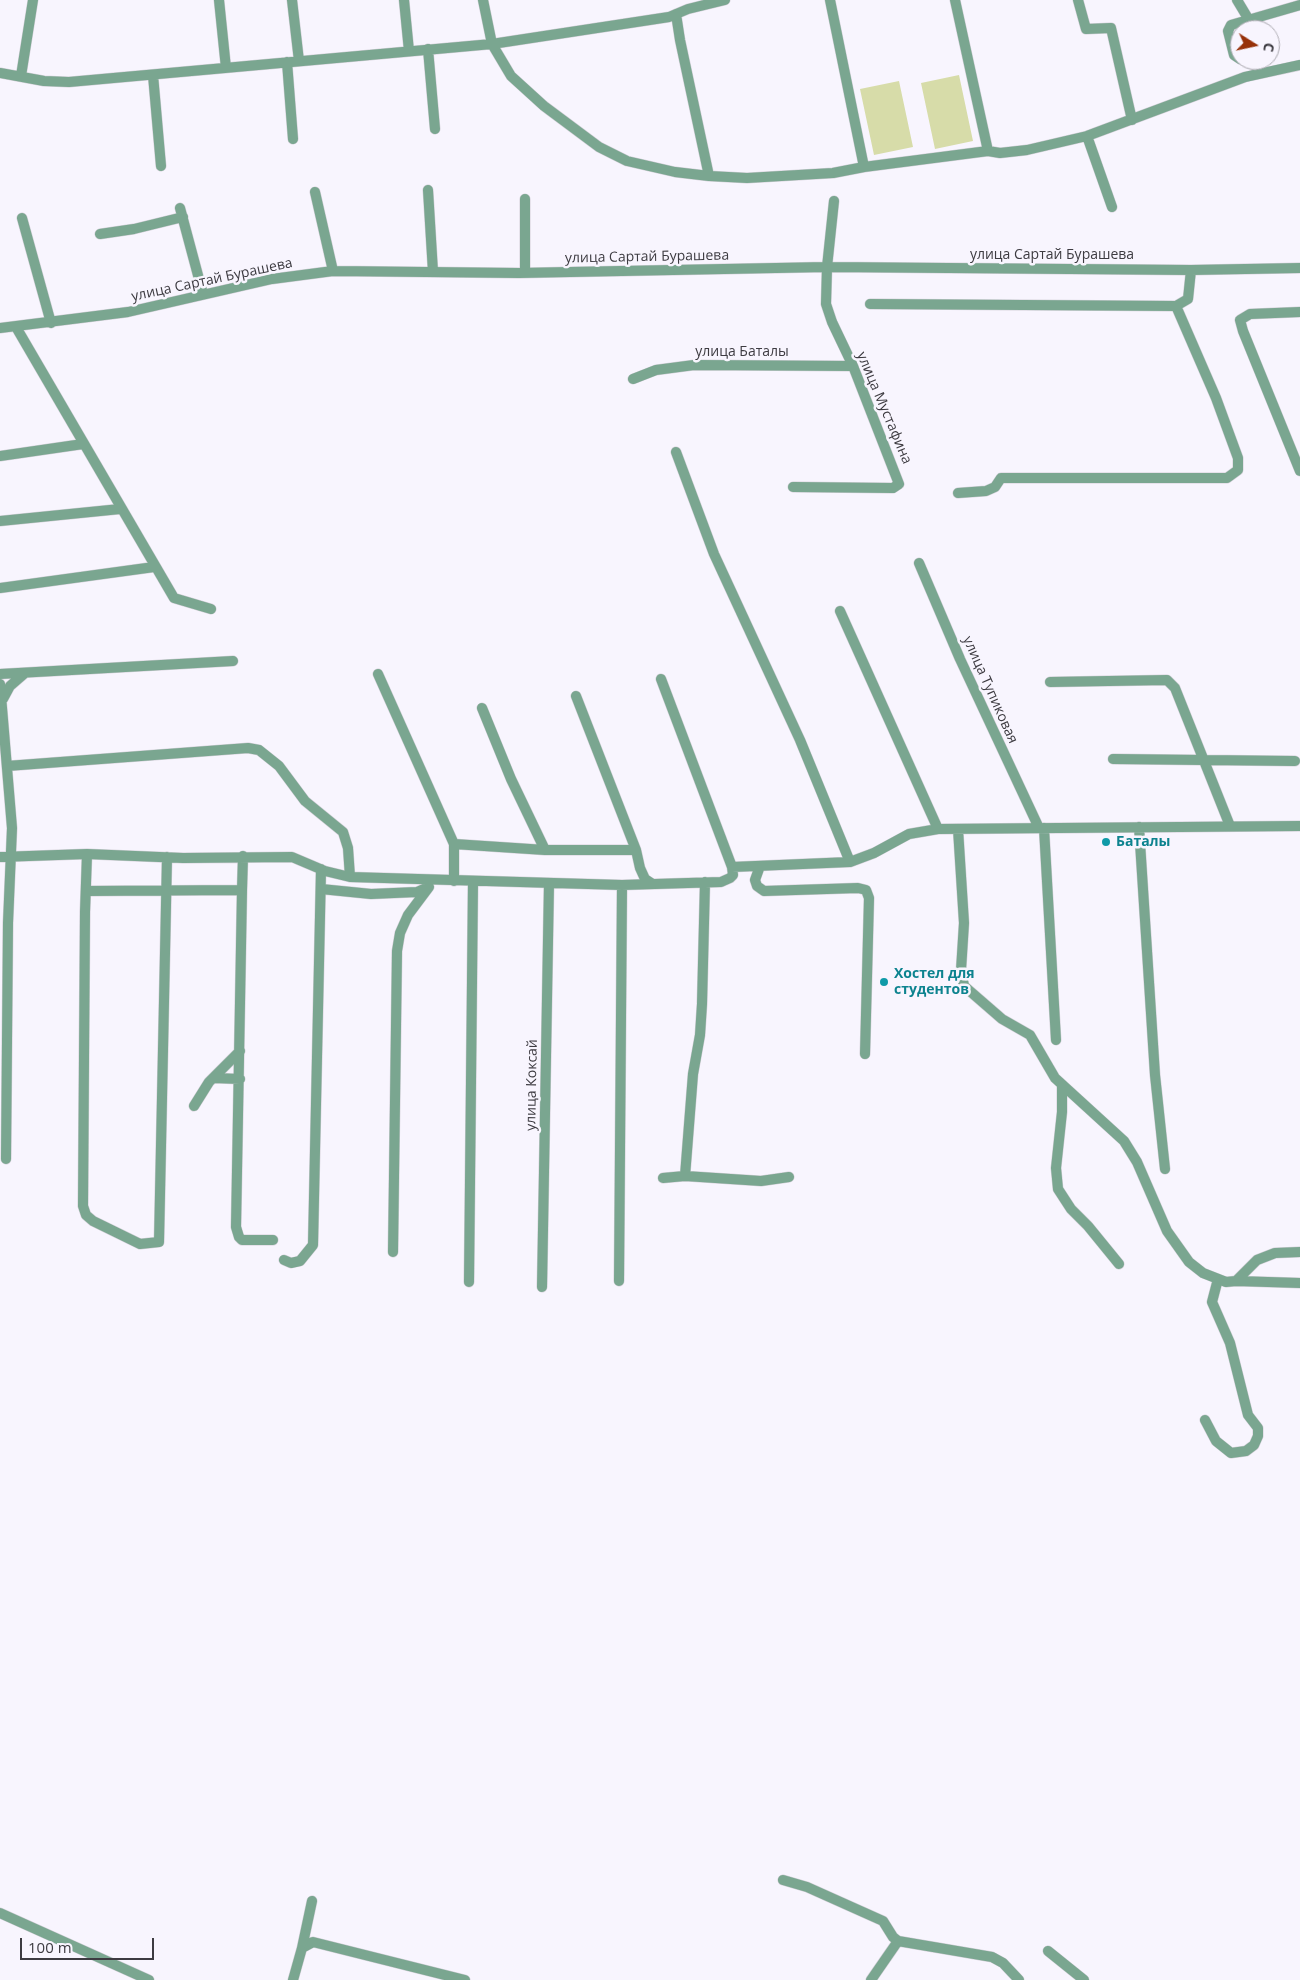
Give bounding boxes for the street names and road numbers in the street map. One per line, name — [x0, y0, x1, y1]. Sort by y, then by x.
street label: улица Сартай Бурашева — [565, 247, 729, 267]
street label: улица Сартай Бурашева — [970, 247, 1134, 263]
street label: улица Сартай Бурашева — [130, 255, 294, 305]
street label: улица Баталы — [695, 344, 789, 360]
street label: улица Мустафина — [853, 349, 915, 467]
street label: улица Тупиковая — [959, 634, 1021, 746]
street label: улица Коксай — [523, 1039, 541, 1131]

